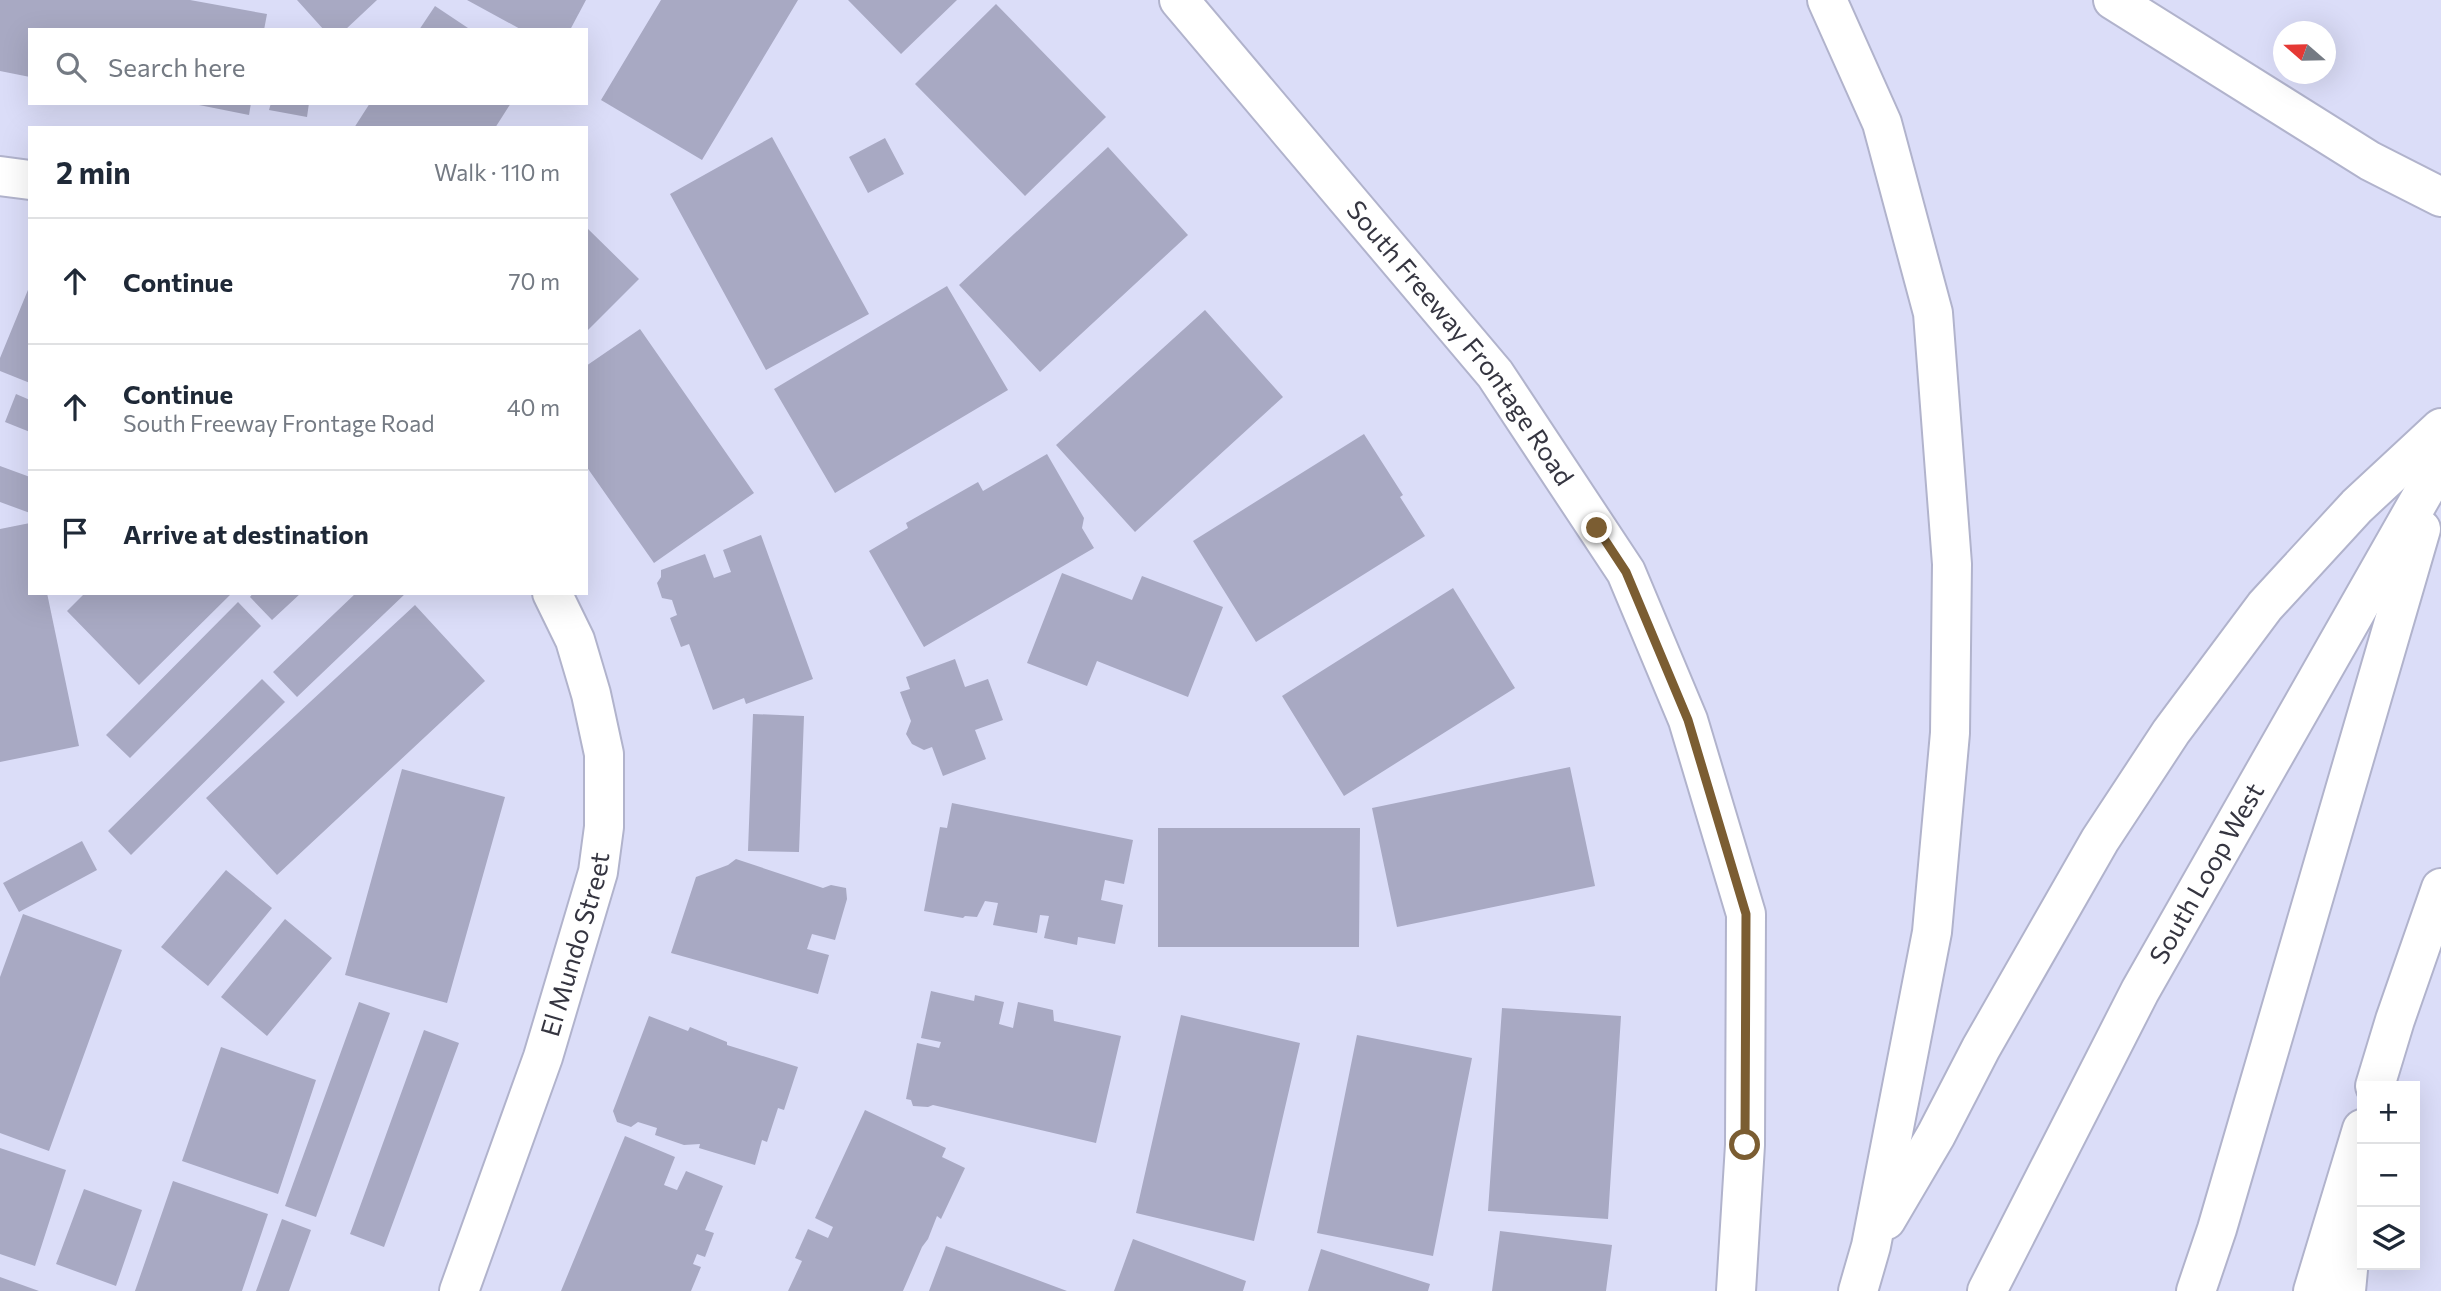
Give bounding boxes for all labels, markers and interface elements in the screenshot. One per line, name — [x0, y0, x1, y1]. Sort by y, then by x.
north arrow — [2273, 21, 2336, 84]
search box — [28, 28, 588, 105]
icon: search — [52, 48, 90, 86]
text: Search here — [108, 51, 246, 82]
text: 2 min — [56, 153, 131, 190]
text: Walk · 110 m — [434, 158, 560, 186]
street label: South Freeway Frontage Road — [1341, 194, 1581, 491]
icon: ahead — [56, 262, 94, 300]
text: Continue — [123, 266, 233, 297]
text: 70 m — [508, 267, 560, 295]
text: Continue — [123, 378, 233, 409]
icon: ahead — [56, 388, 94, 426]
text: 40 m — [507, 393, 560, 421]
text: South Freeway Frontage Road — [123, 409, 434, 437]
route end — [1581, 512, 1612, 543]
icon: arrive — [56, 514, 94, 552]
text: Arrive at destination — [123, 518, 369, 549]
street label: South Loop West — [2142, 777, 2269, 969]
street label: El Mundo Street — [533, 850, 614, 1040]
map controls — [2357, 1081, 2420, 1270]
button: + — [2357, 1081, 2420, 1144]
route start — [1729, 1129, 1760, 1160]
button: − — [2357, 1144, 2420, 1207]
button: layers — [2357, 1207, 2420, 1270]

